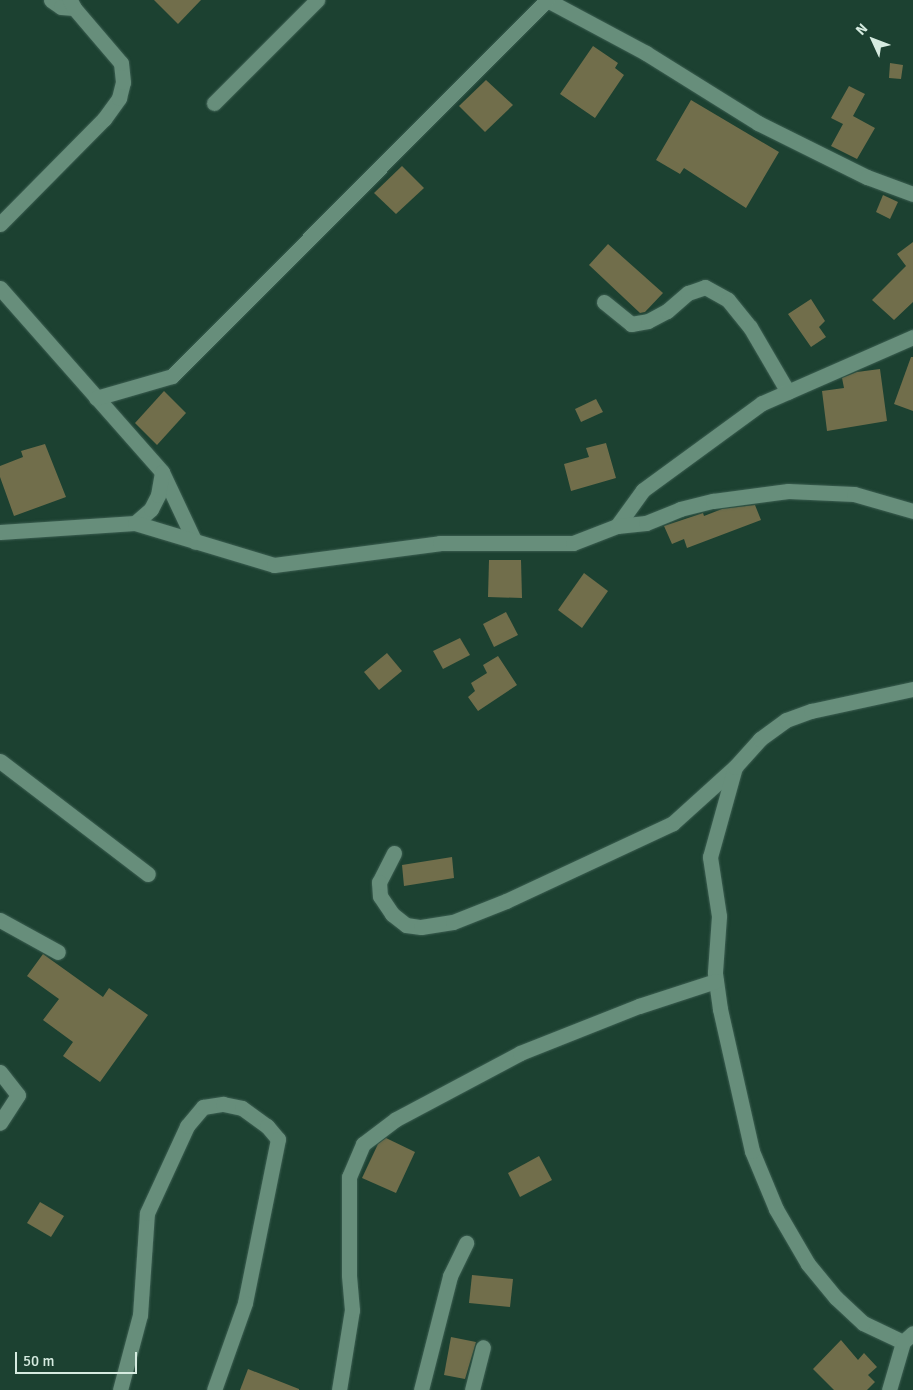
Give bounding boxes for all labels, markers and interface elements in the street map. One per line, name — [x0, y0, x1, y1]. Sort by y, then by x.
north arrow — [848, 15, 898, 65]
text: N — [852, 20, 871, 39]
scale bar — [18, 1342, 140, 1374]
text: 50 m — [23, 1352, 54, 1370]

